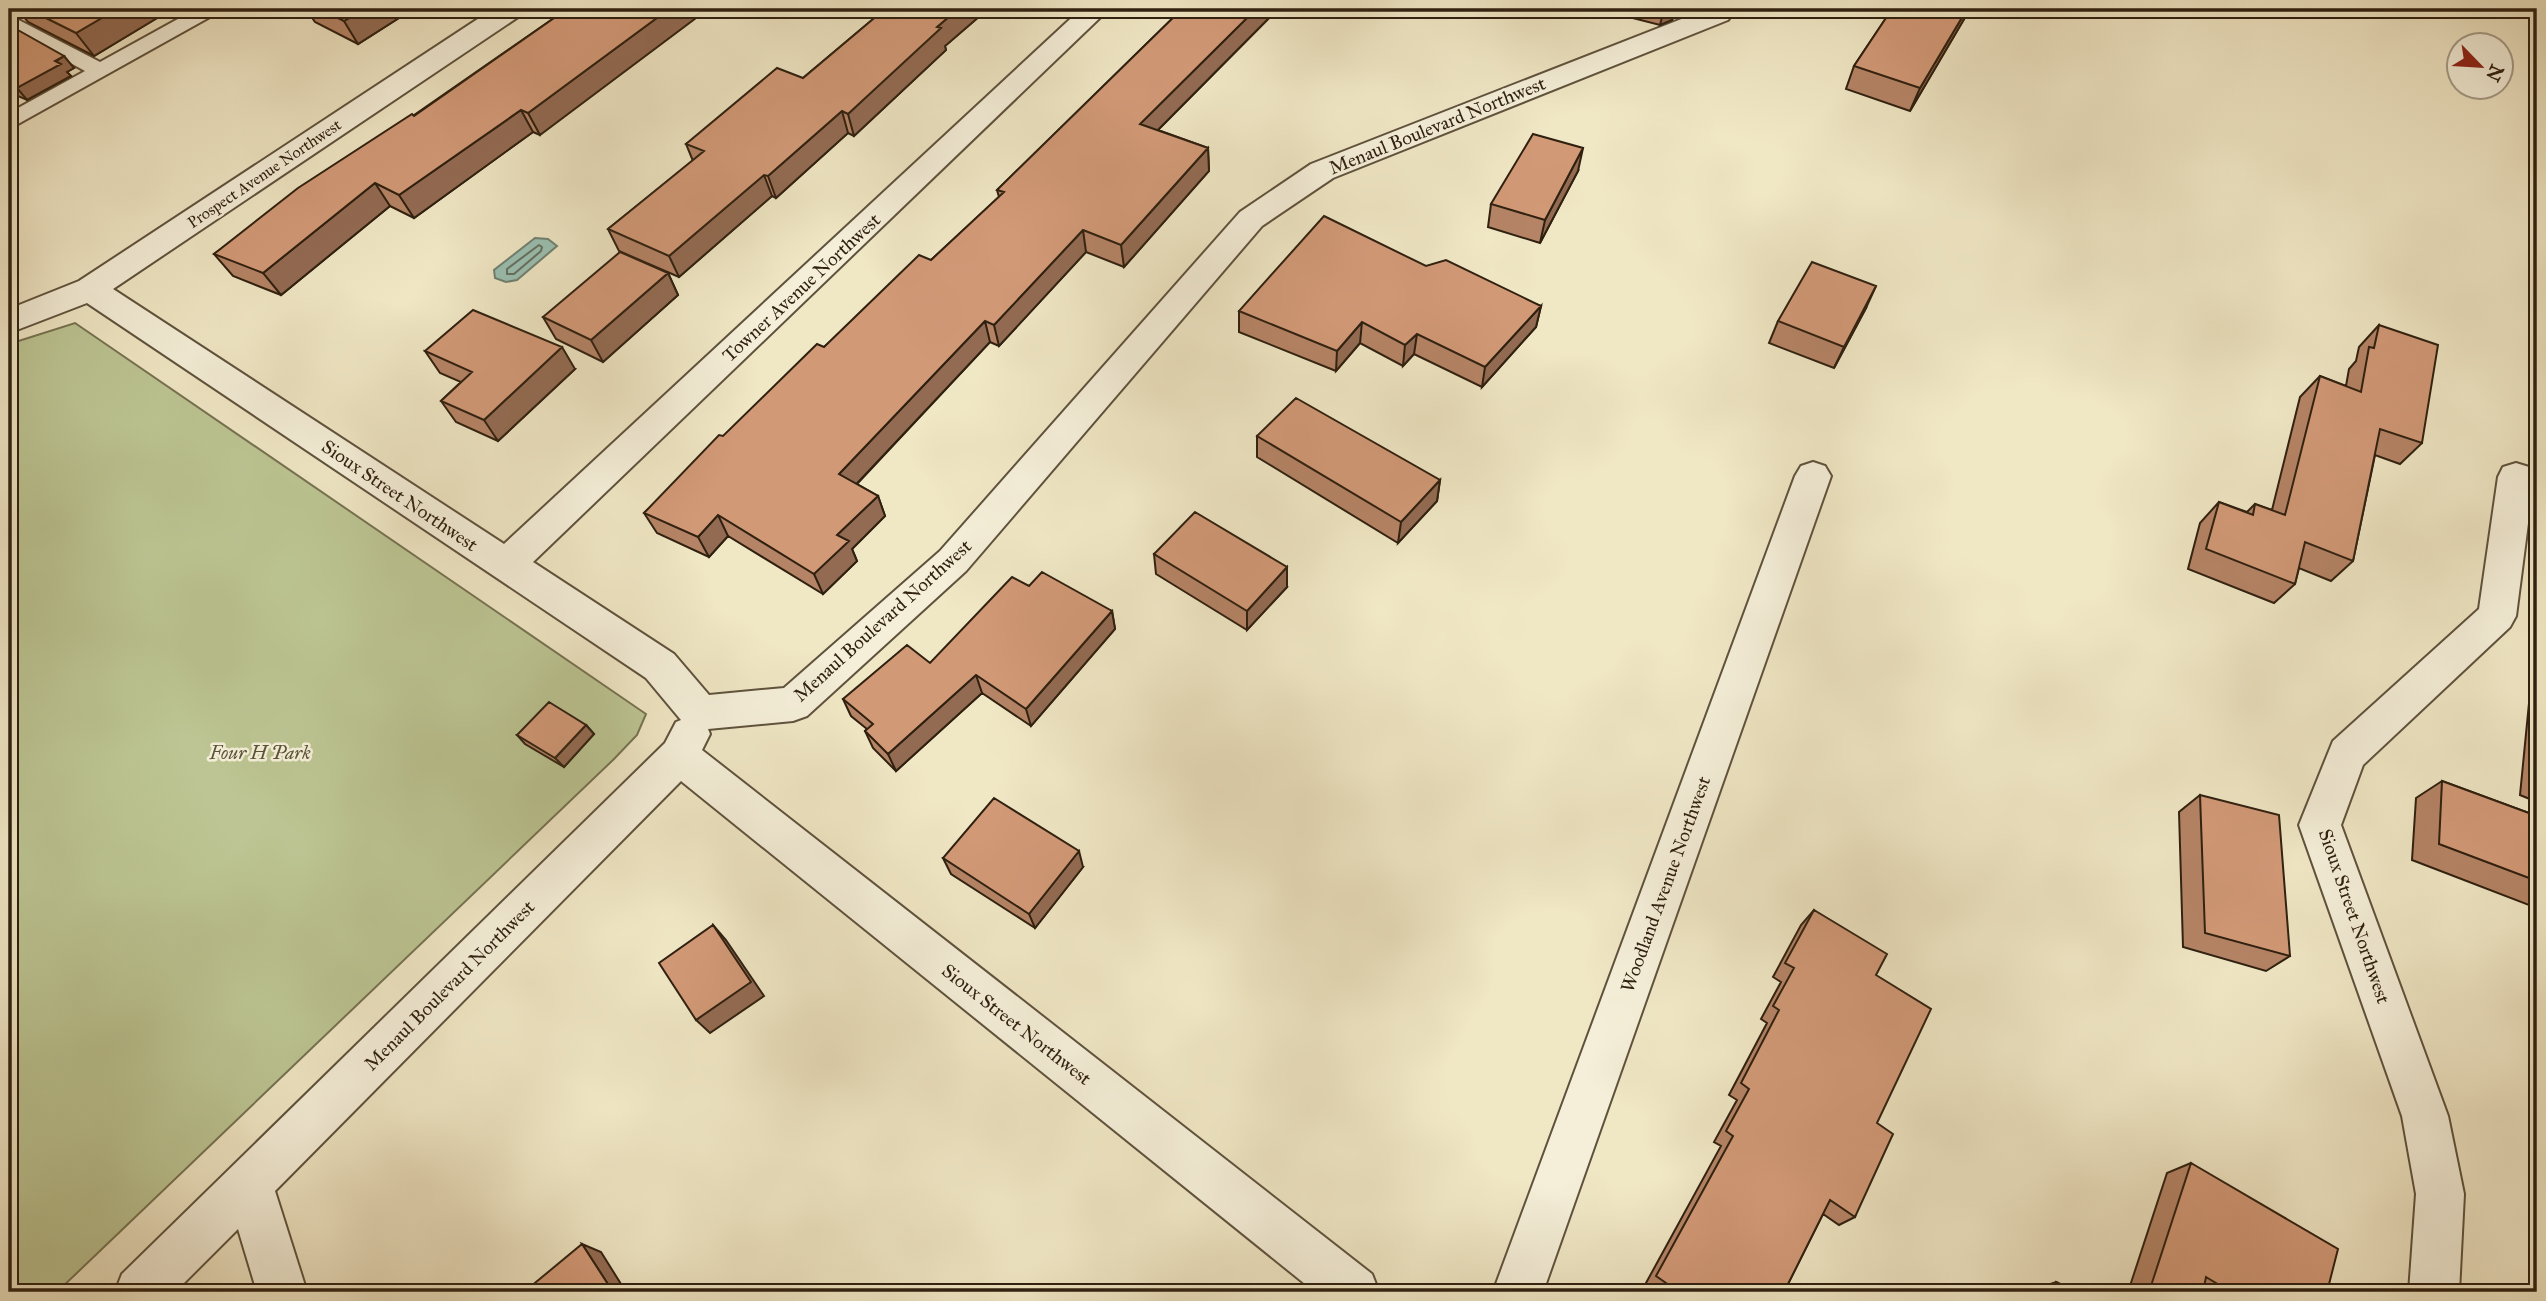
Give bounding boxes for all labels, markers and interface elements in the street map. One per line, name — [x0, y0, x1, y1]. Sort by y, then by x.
north arrow — [2444, 32, 2514, 102]
text: N — [2481, 61, 2509, 85]
street label: Menaul Boulevard Northwest — [1326, 71, 1549, 179]
street label: Prospect Avenue Northwest — [184, 115, 345, 232]
street label: Towner Avenue Northwest — [718, 208, 885, 367]
street label: Sioux Street Northwest — [317, 435, 482, 556]
street label: Menaul Boulevard Northwest — [789, 534, 976, 706]
park label: Four H Park — [208, 741, 311, 764]
street label: Woodland Avenue Northwest — [1616, 773, 1715, 995]
street label: Sioux Street Northwest — [2314, 826, 2395, 1007]
street label: Menaul Boulevard Northwest — [359, 895, 540, 1075]
street label: Sioux Street Northwest — [937, 959, 1096, 1090]

